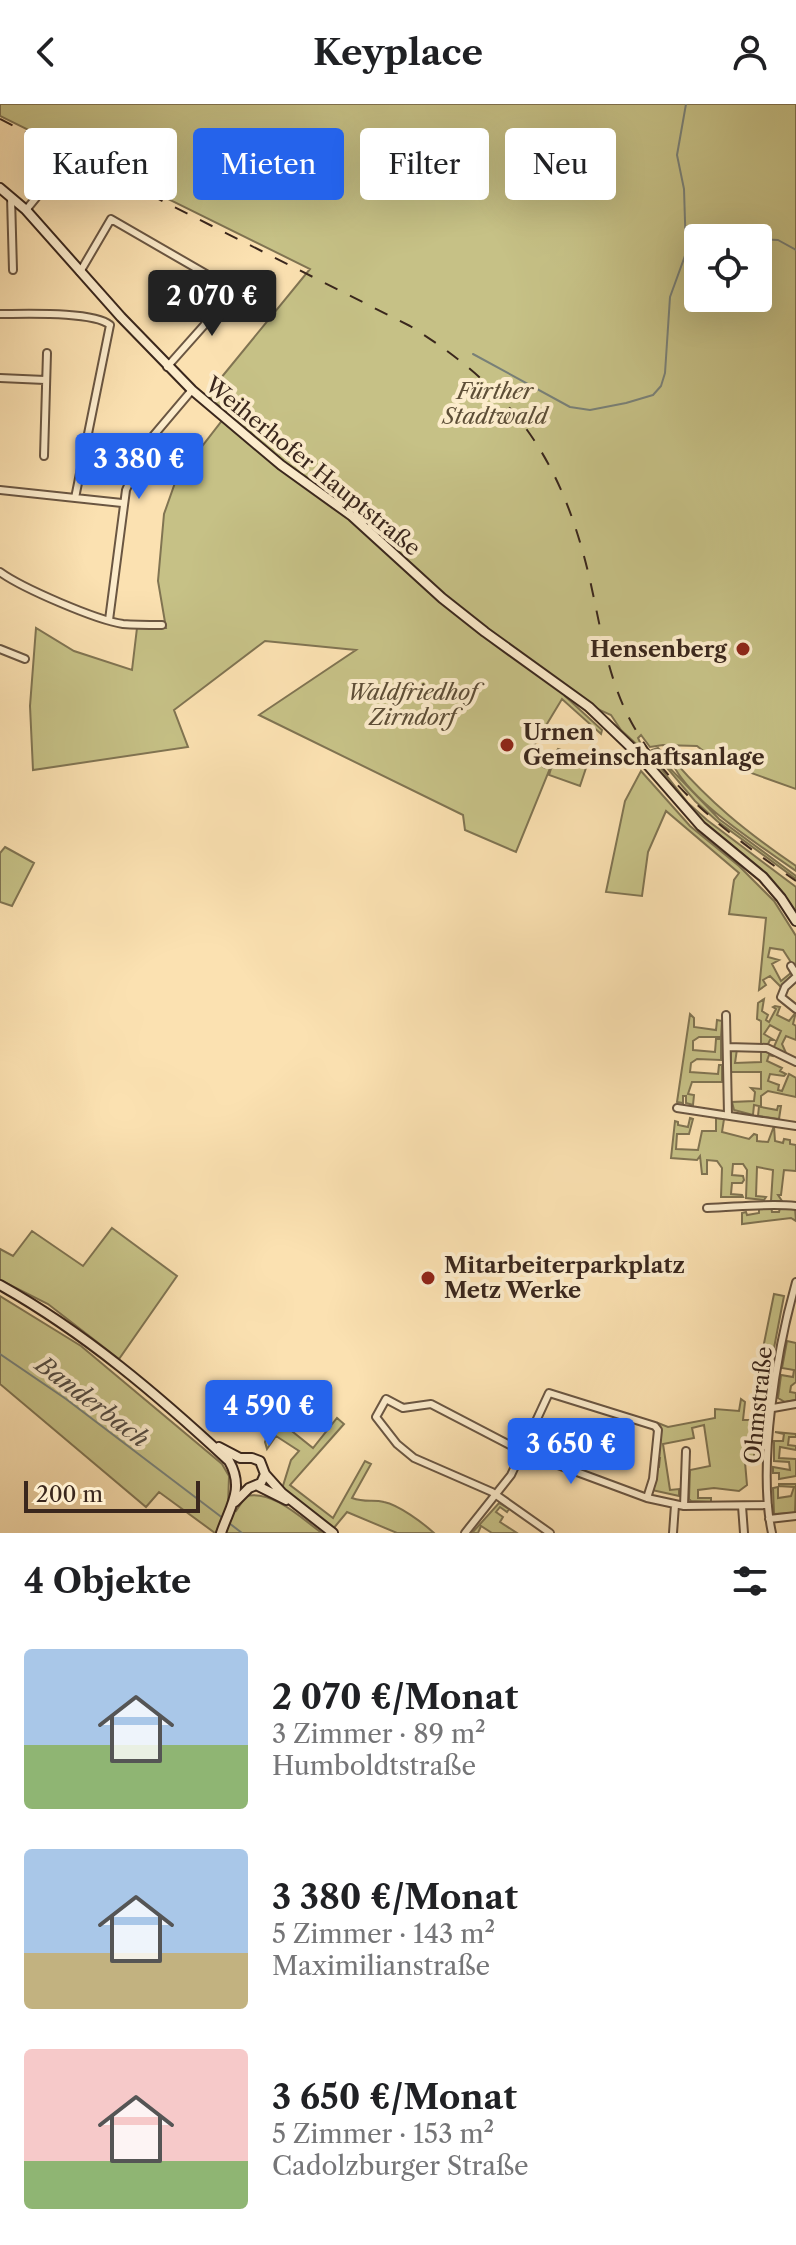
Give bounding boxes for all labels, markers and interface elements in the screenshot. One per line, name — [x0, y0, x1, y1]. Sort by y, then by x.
icon: back — [24, 30, 68, 74]
text: Keyplace — [313, 30, 483, 74]
icon: person — [728, 30, 772, 74]
chip: Kaufen — [24, 128, 177, 200]
chip: Mieten — [193, 128, 344, 200]
chip: Filter — [360, 128, 489, 200]
chip: Neu — [505, 128, 616, 200]
map controls — [684, 224, 772, 312]
button: locate — [684, 224, 772, 312]
pin: 2 070 € — [138, 270, 286, 338]
text: 2 070 € — [166, 280, 258, 312]
street label: Weiherhofer Hauptstraße — [199, 371, 426, 562]
park label: Fürther Stadtwald — [440, 378, 550, 430]
pin: 3 380 € — [65, 433, 213, 501]
text: 3 380 € — [93, 443, 185, 475]
place label: Hensenberg — [590, 636, 728, 663]
marker: Hensenberg — [734, 640, 752, 658]
park label: Waldfriedhof Zirndorf — [347, 679, 485, 731]
place label: Urnen Gemeinschaftsanlage — [523, 719, 765, 771]
marker: Urnen Gemeinschaftsanlage — [498, 736, 516, 754]
place label: Mitarbeiterparkplatz Metz Werke — [444, 1252, 685, 1304]
marker: Mitarbeiterparkplatz Metz Werke — [419, 1269, 437, 1287]
street label: Ohmstraße — [739, 1345, 778, 1465]
water label: Banderbach — [28, 1349, 155, 1453]
pin: 4 590 € — [195, 1380, 343, 1448]
text: 4 590 € — [223, 1390, 315, 1422]
pin: 3 650 € — [497, 1418, 645, 1486]
text: 3 650 € — [526, 1428, 616, 1460]
scale bar — [24, 1477, 200, 1513]
text: 200 m — [36, 1481, 103, 1508]
icon: filters — [728, 1559, 772, 1603]
text: 4 Objekte — [24, 1560, 191, 1602]
text: 2 070 €/Monat — [272, 1676, 518, 1718]
icon: home — [88, 1681, 184, 1777]
text: 3 Zimmer · 89 m² — [272, 1718, 486, 1750]
text: Humboldtstraße — [272, 1750, 476, 1782]
text: 3 380 €/Monat — [272, 1876, 518, 1918]
icon: home — [88, 1881, 184, 1977]
text: 5 Zimmer · 143 m² — [272, 1918, 495, 1950]
text: Maximilianstraße — [272, 1950, 490, 1982]
text: 3 650 €/Monat — [272, 2076, 517, 2118]
icon: home — [88, 2081, 184, 2177]
text: 5 Zimmer · 153 m² — [272, 2118, 494, 2150]
text: Cadolzburger Straße — [272, 2150, 529, 2182]

